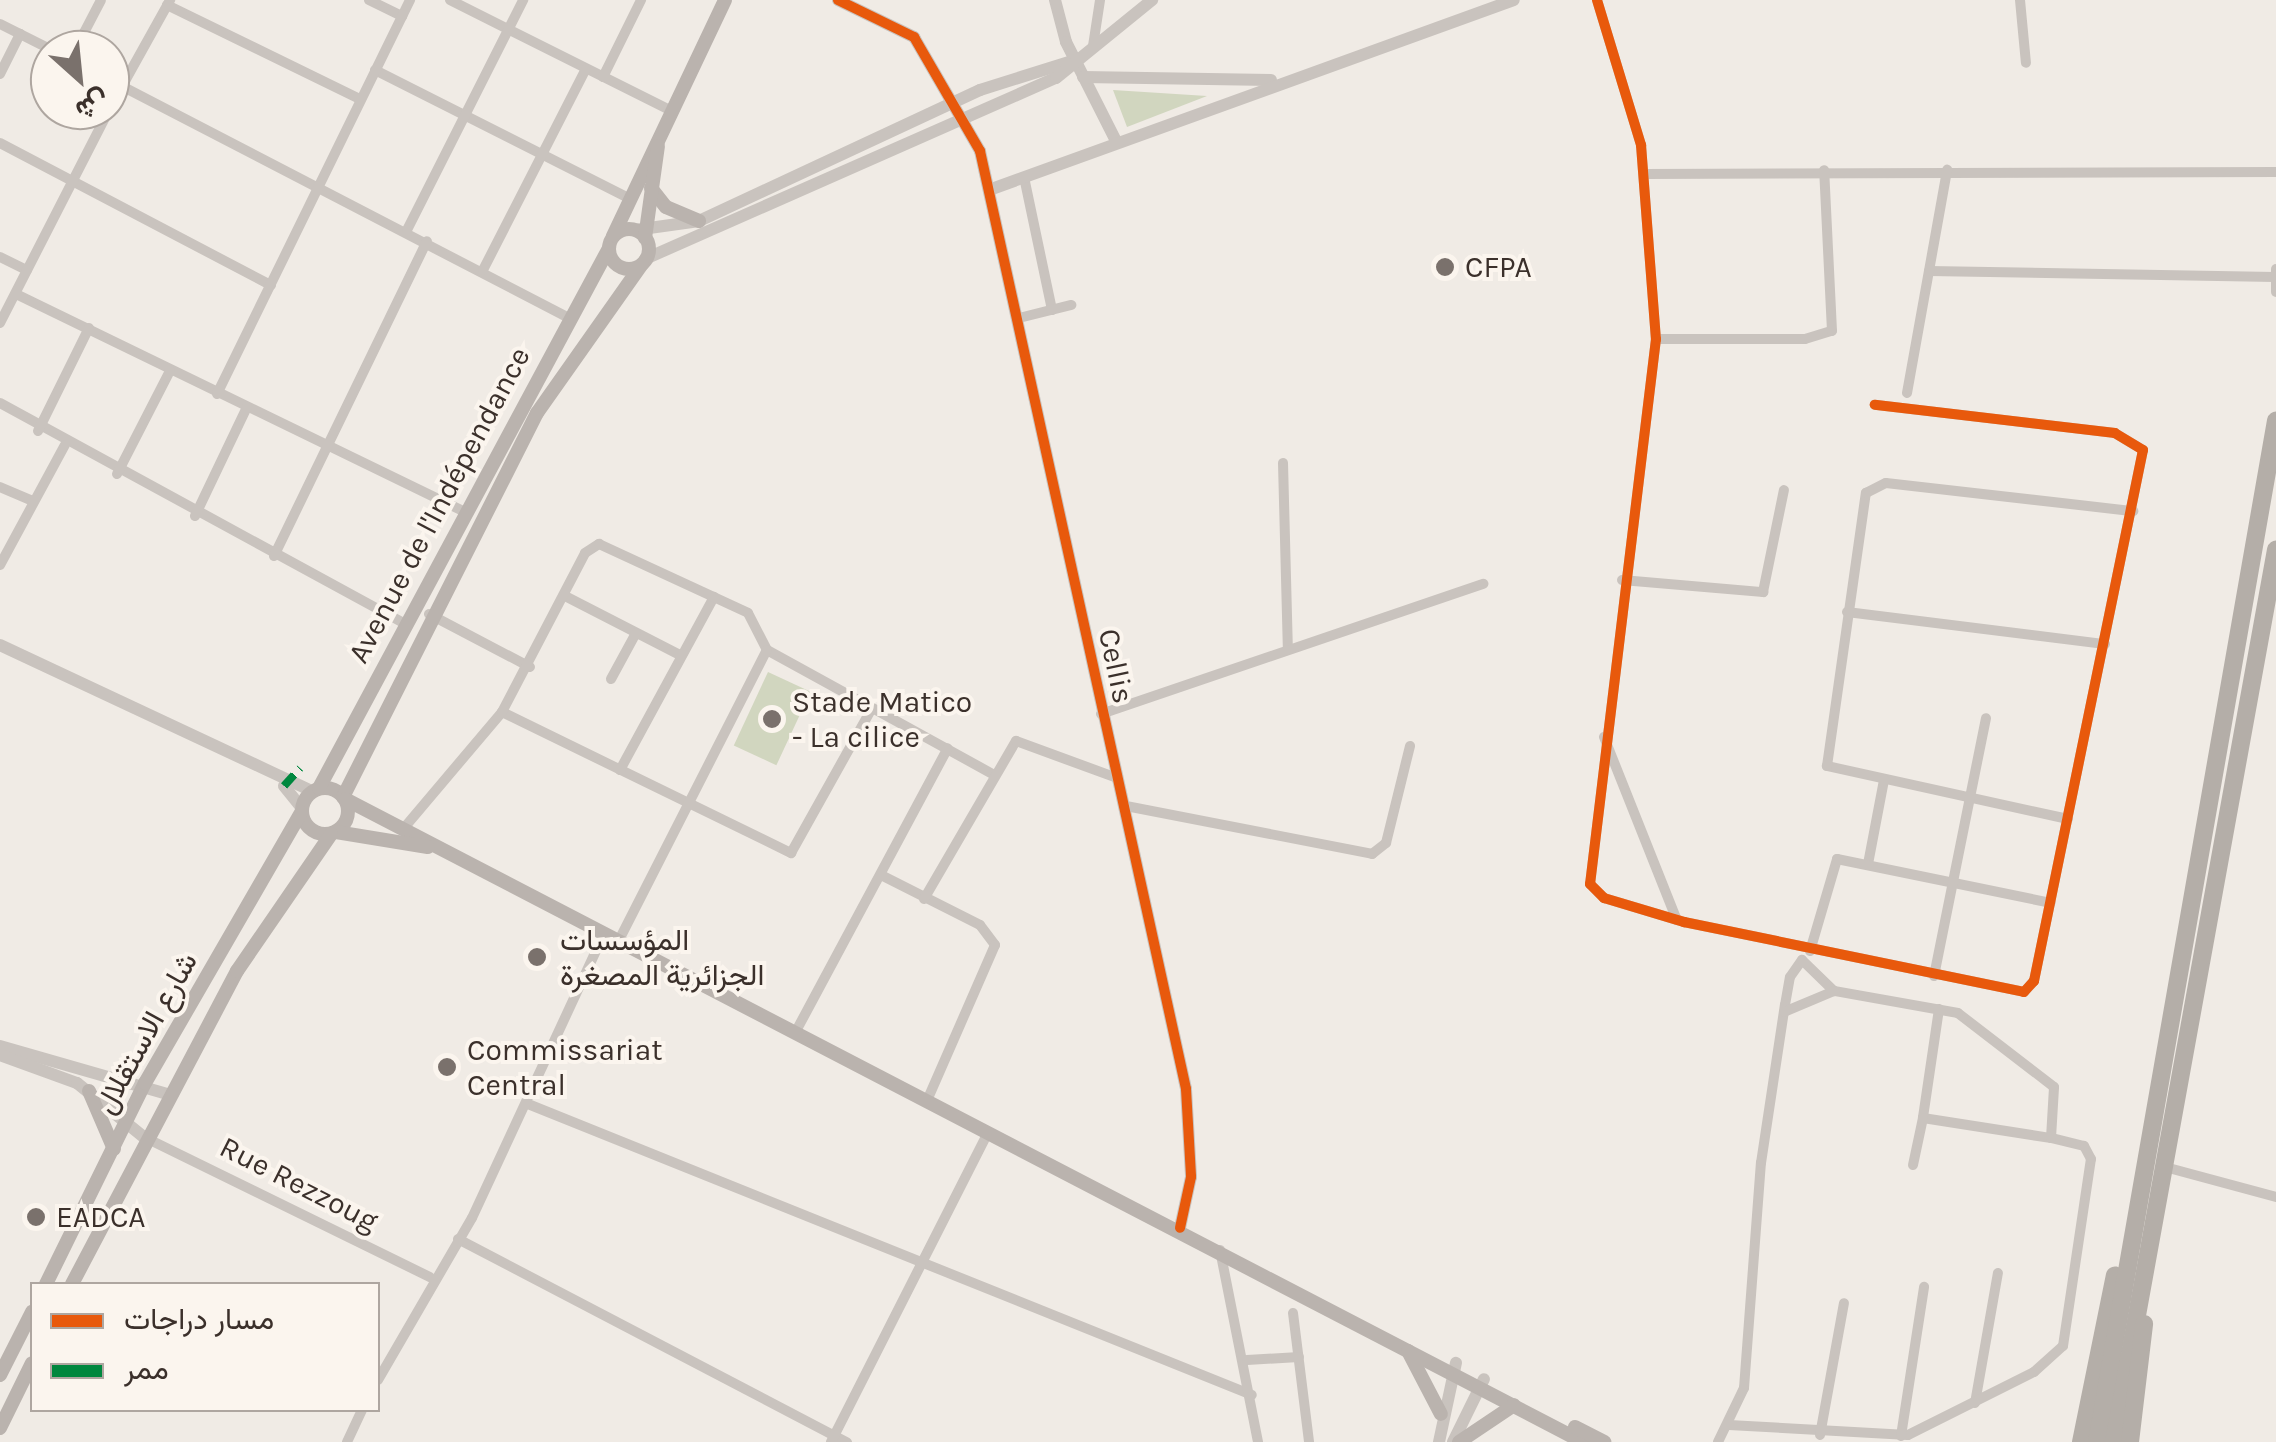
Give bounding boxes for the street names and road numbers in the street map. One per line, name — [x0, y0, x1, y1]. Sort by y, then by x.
street label: Avenue de l'Indépendance — [340, 341, 538, 669]
street label: Cellis — [1091, 625, 1141, 707]
street label: شارع الاستقلال — [87, 946, 205, 1120]
street label: Rue Rezzoug — [214, 1129, 384, 1239]

